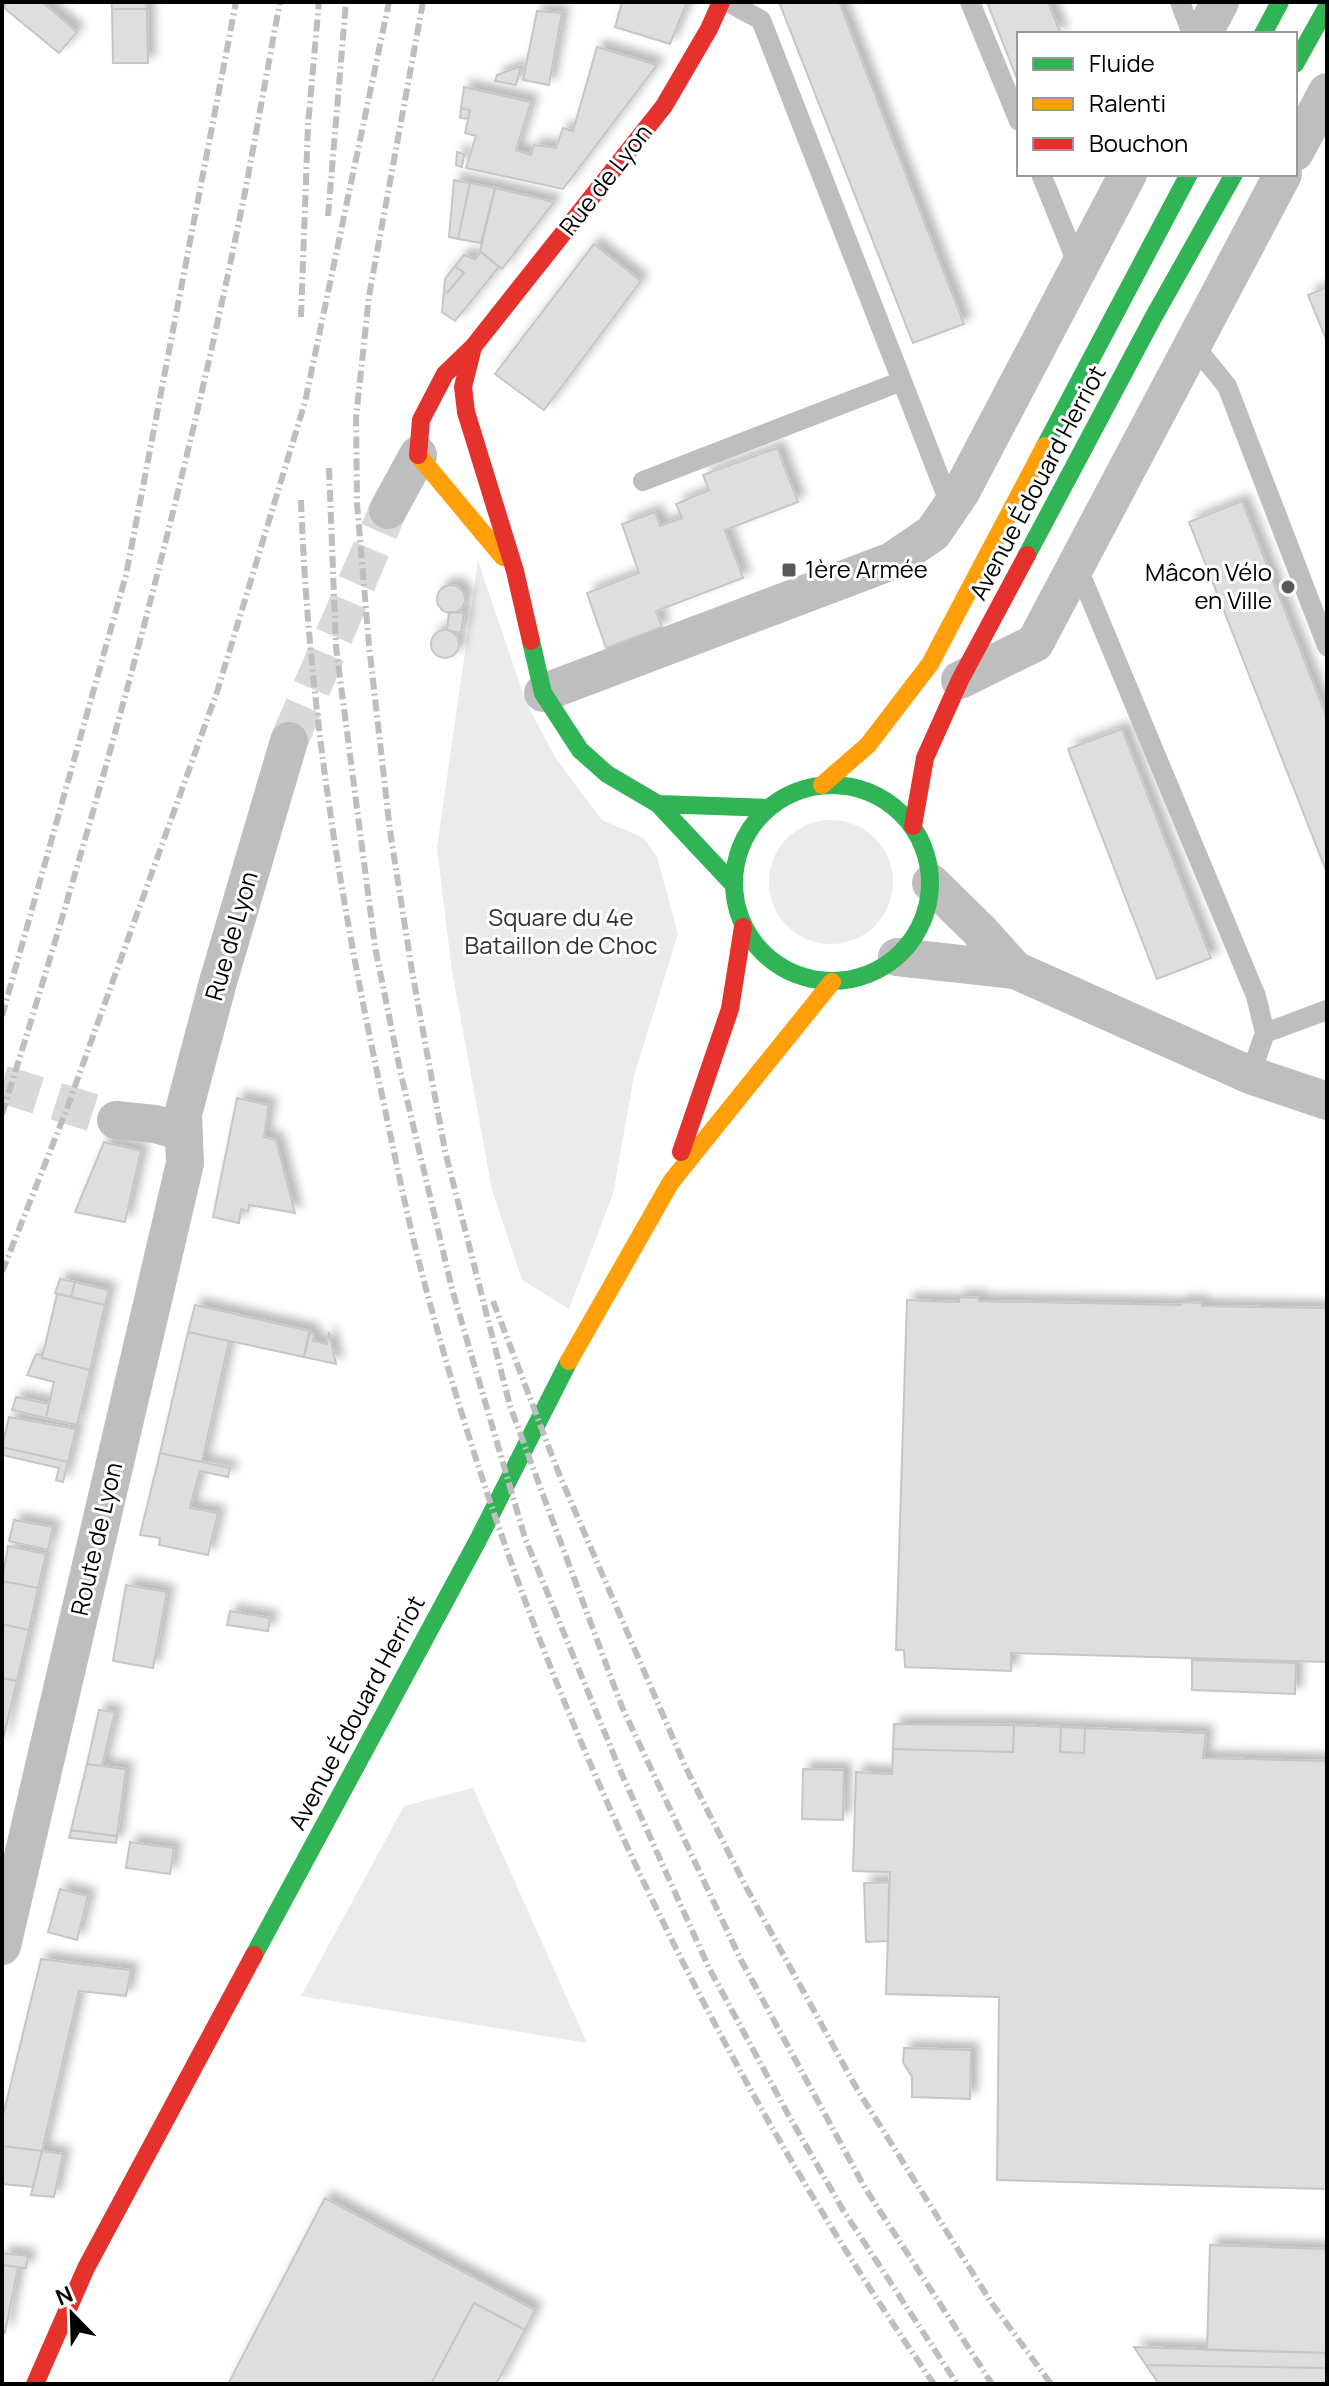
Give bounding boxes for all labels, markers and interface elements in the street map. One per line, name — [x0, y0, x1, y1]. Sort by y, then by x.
legend — [1017, 32, 1297, 176]
text: Fluide — [1089, 46, 1155, 79]
text: Ralenti — [1089, 86, 1166, 119]
street label: Rue de Lyon — [551, 117, 659, 242]
text: Bouchon — [1089, 126, 1188, 159]
street label: Avenue Édouard Herriot — [961, 359, 1113, 605]
place label: 1ère Armée — [805, 552, 928, 585]
place label: Mâcon Vélo en Ville — [1145, 555, 1272, 616]
marker: 1ère Armée — [780, 561, 798, 579]
marker: Mâcon Vélo en Ville — [1279, 578, 1297, 596]
street label: Rue de Lyon — [196, 867, 265, 1004]
park label: Square du 4e Bataillon de Choc — [464, 900, 658, 961]
street label: Route de Lyon — [62, 1459, 129, 1619]
street label: Avenue Édouard Herriot — [280, 1589, 432, 1835]
north arrow — [32, 2274, 112, 2354]
text: N — [51, 2279, 77, 2312]

